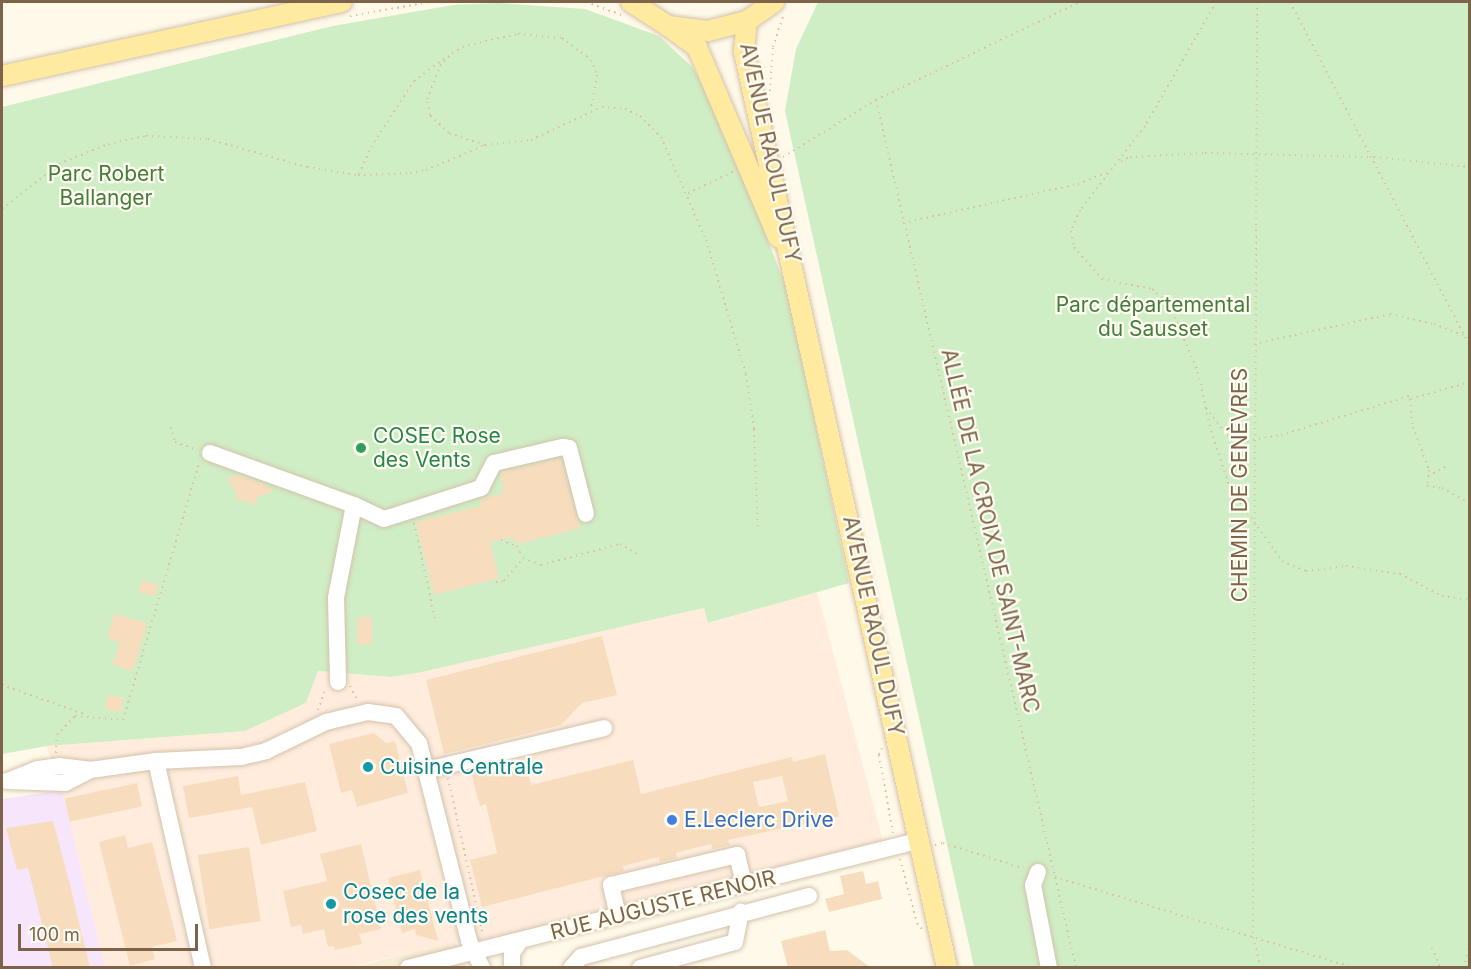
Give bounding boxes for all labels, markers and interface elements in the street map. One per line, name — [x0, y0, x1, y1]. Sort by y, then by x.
street label: AVENUE RAOUL DUFY — [734, 41, 806, 265]
park label: Parc Robert Ballanger — [48, 161, 164, 211]
park label: Parc départemental du Sausset — [1056, 292, 1250, 342]
street label: ALLÉE DE LA CROIX DE SAINT-MARC — [936, 346, 1044, 716]
street label: CHEMIN DE GENÈVRES — [1227, 368, 1253, 602]
place label: COSEC Rose des Vents — [373, 423, 501, 473]
marker: COSEC Rose des Vents — [354, 441, 368, 455]
street label: AVENUE RAOUL DUFY — [837, 514, 909, 738]
place label: Cuisine Centrale — [380, 754, 543, 780]
marker: Cuisine Centrale — [361, 760, 375, 774]
place label: E.Leclerc Drive — [684, 807, 834, 833]
marker: E.Leclerc Drive — [665, 813, 679, 827]
street label: RUE AUGUSTE RENOIR — [548, 865, 778, 945]
place label: Cosec de la rose des vents — [343, 879, 488, 929]
marker: Cosec de la rose des vents — [324, 897, 338, 911]
scale bar — [21, 912, 201, 950]
text: 100 m — [29, 924, 80, 945]

